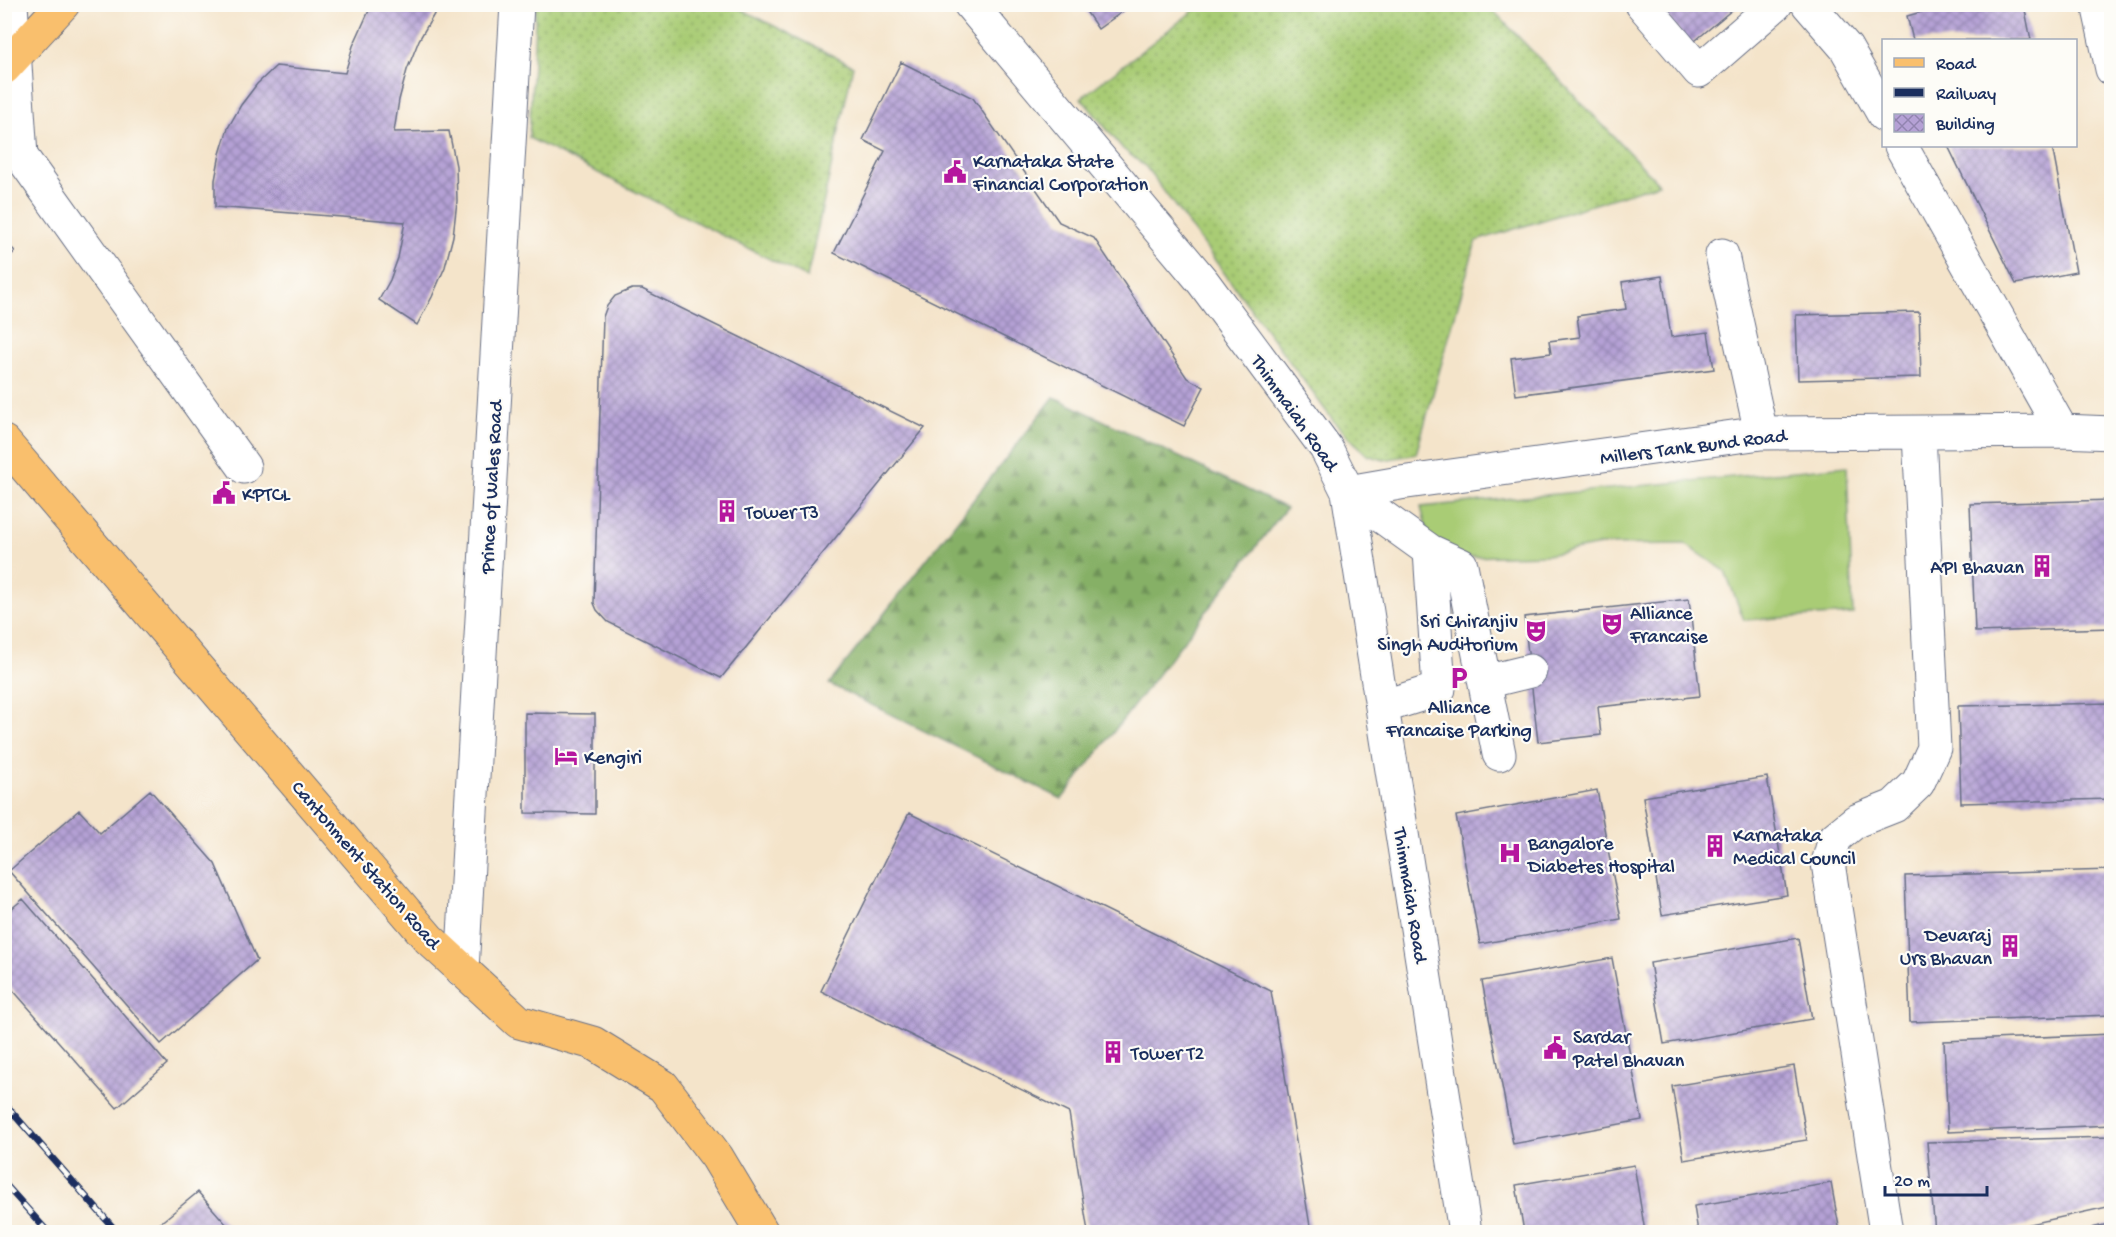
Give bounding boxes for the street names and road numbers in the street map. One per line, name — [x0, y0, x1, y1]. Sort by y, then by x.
street label: Thimmaiah Road — [1244, 351, 1343, 479]
street label: Prince of Wales Road — [477, 398, 510, 576]
street label: Millers Tank Bund Road — [1599, 425, 1790, 471]
street label: Cantonment Station Road — [285, 777, 445, 957]
street label: Thimmaiah Road — [1386, 825, 1431, 967]

